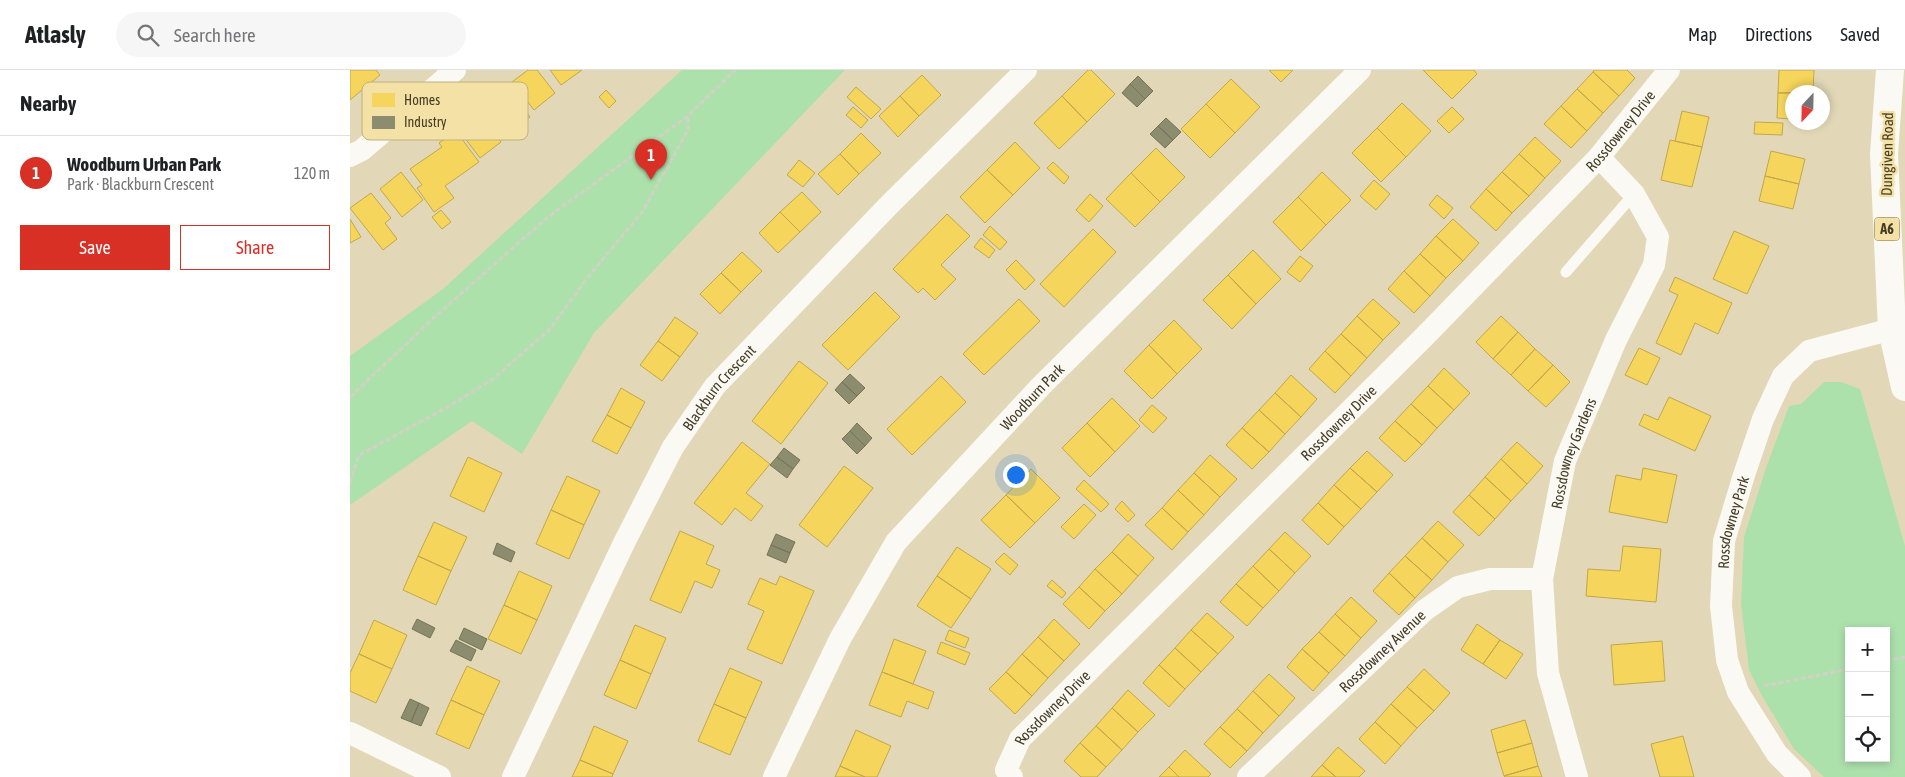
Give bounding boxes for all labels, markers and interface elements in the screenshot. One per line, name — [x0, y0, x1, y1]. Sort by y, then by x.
search box — [116, 12, 466, 57]
text: Atlasly — [25, 21, 86, 48]
icon: search — [134, 21, 162, 49]
text: Search here — [174, 24, 256, 46]
text: Map — [1688, 24, 1717, 45]
text: Directions — [1745, 24, 1812, 45]
text: Saved — [1840, 24, 1880, 45]
legend — [362, 82, 528, 140]
north arrow — [1785, 85, 1830, 130]
street label: Rossdowney Drive — [1582, 86, 1658, 174]
text: Nearby — [20, 91, 76, 115]
text: Homes — [404, 92, 440, 108]
street label: Dungiven Road — [1878, 112, 1896, 196]
text: Industry — [404, 114, 447, 130]
pin: 1 — [635, 139, 667, 180]
text: Woodburn Urban Park — [67, 153, 221, 175]
text: 1 — [32, 164, 40, 182]
text: 120 m — [294, 164, 330, 182]
text: Park · Blackburn Crescent — [67, 175, 214, 193]
road number: A6 — [1874, 218, 1900, 240]
button: Save — [20, 225, 170, 270]
button: Share — [180, 225, 330, 270]
street label: Blackburn Crescent — [679, 341, 759, 433]
street label: Woodburn Park — [996, 360, 1068, 433]
street label: Rossdowney Drive — [1297, 381, 1380, 464]
street label: Rossdowney Gardens — [1547, 395, 1599, 510]
your location — [1003, 462, 1029, 488]
street label: Rossdowney Park — [1714, 473, 1752, 569]
street label: Rossdowney Avenue — [1335, 606, 1429, 695]
map controls — [1845, 627, 1890, 762]
button: + — [1845, 627, 1890, 672]
street label: Rossdowney Drive — [1010, 666, 1093, 747]
button: − — [1845, 672, 1890, 717]
button: locate — [1845, 717, 1890, 762]

